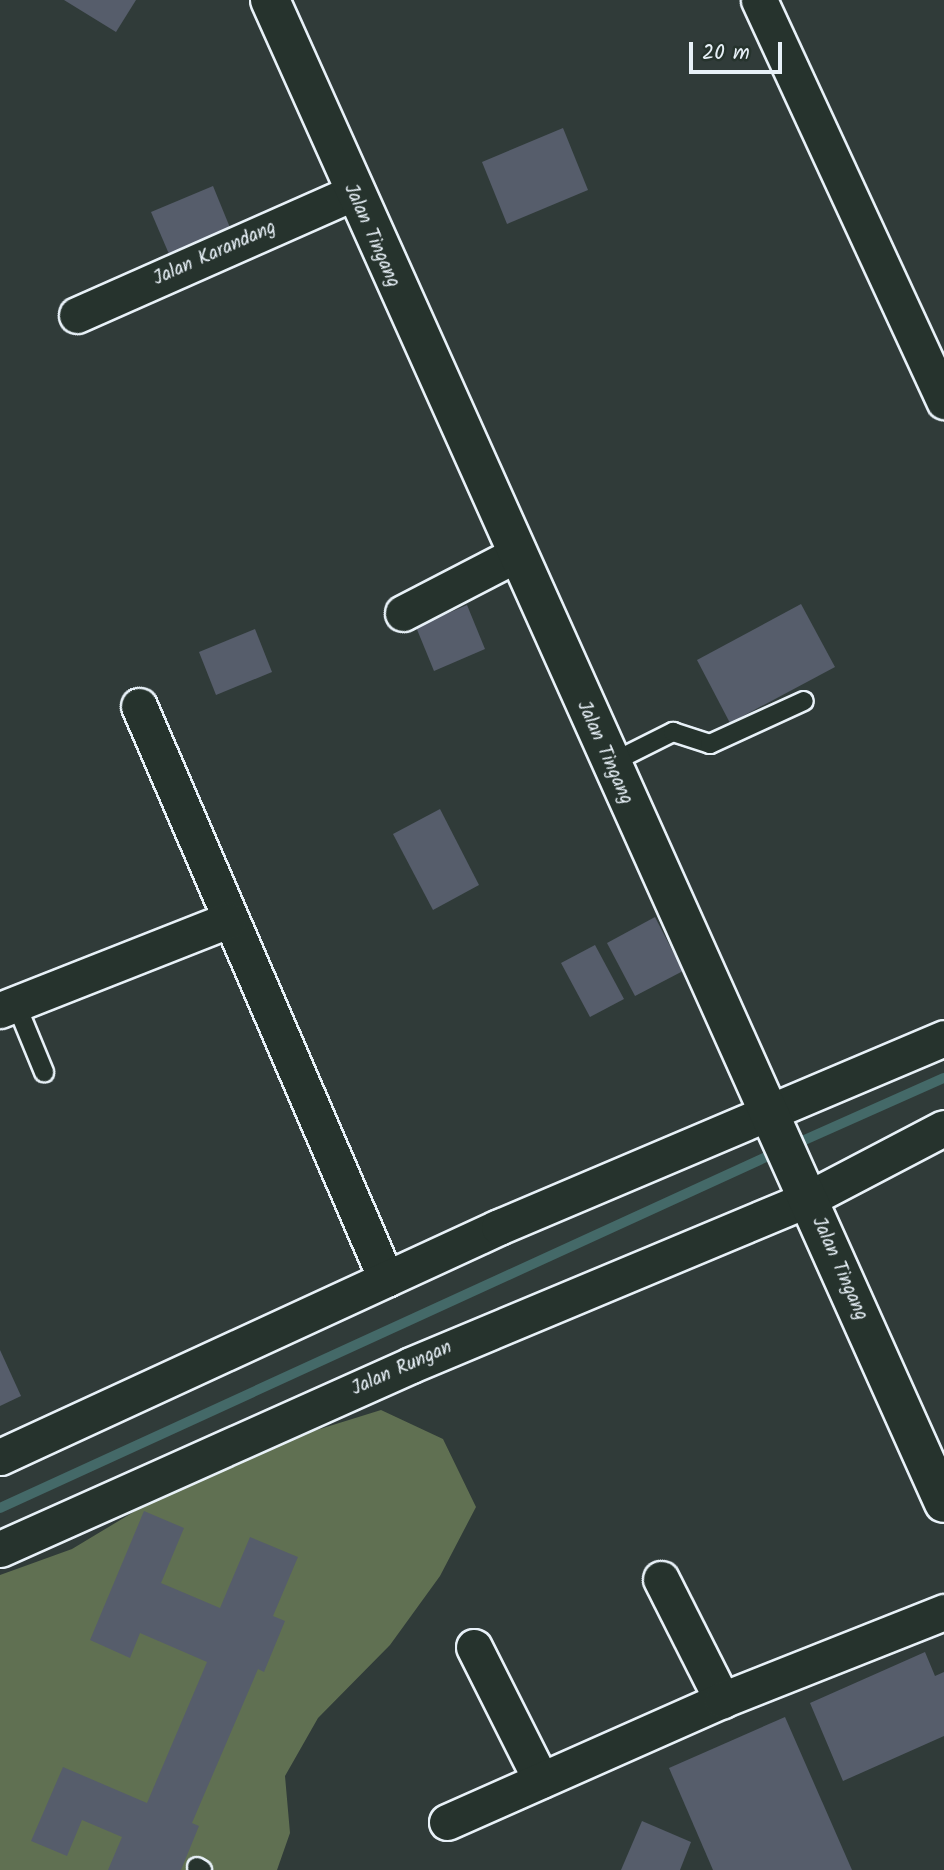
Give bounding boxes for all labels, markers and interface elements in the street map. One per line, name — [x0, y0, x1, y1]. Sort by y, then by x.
scale bar — [692, 28, 785, 72]
text: 20 m — [702, 37, 750, 70]
street label: Jalan Tingang — [338, 181, 404, 291]
street label: Jalan Karandang — [150, 217, 280, 291]
street label: Jalan Tingang — [571, 698, 637, 808]
street label: Jalan Tingang — [806, 1214, 872, 1324]
street label: Jalan Rungan — [348, 1337, 456, 1401]

